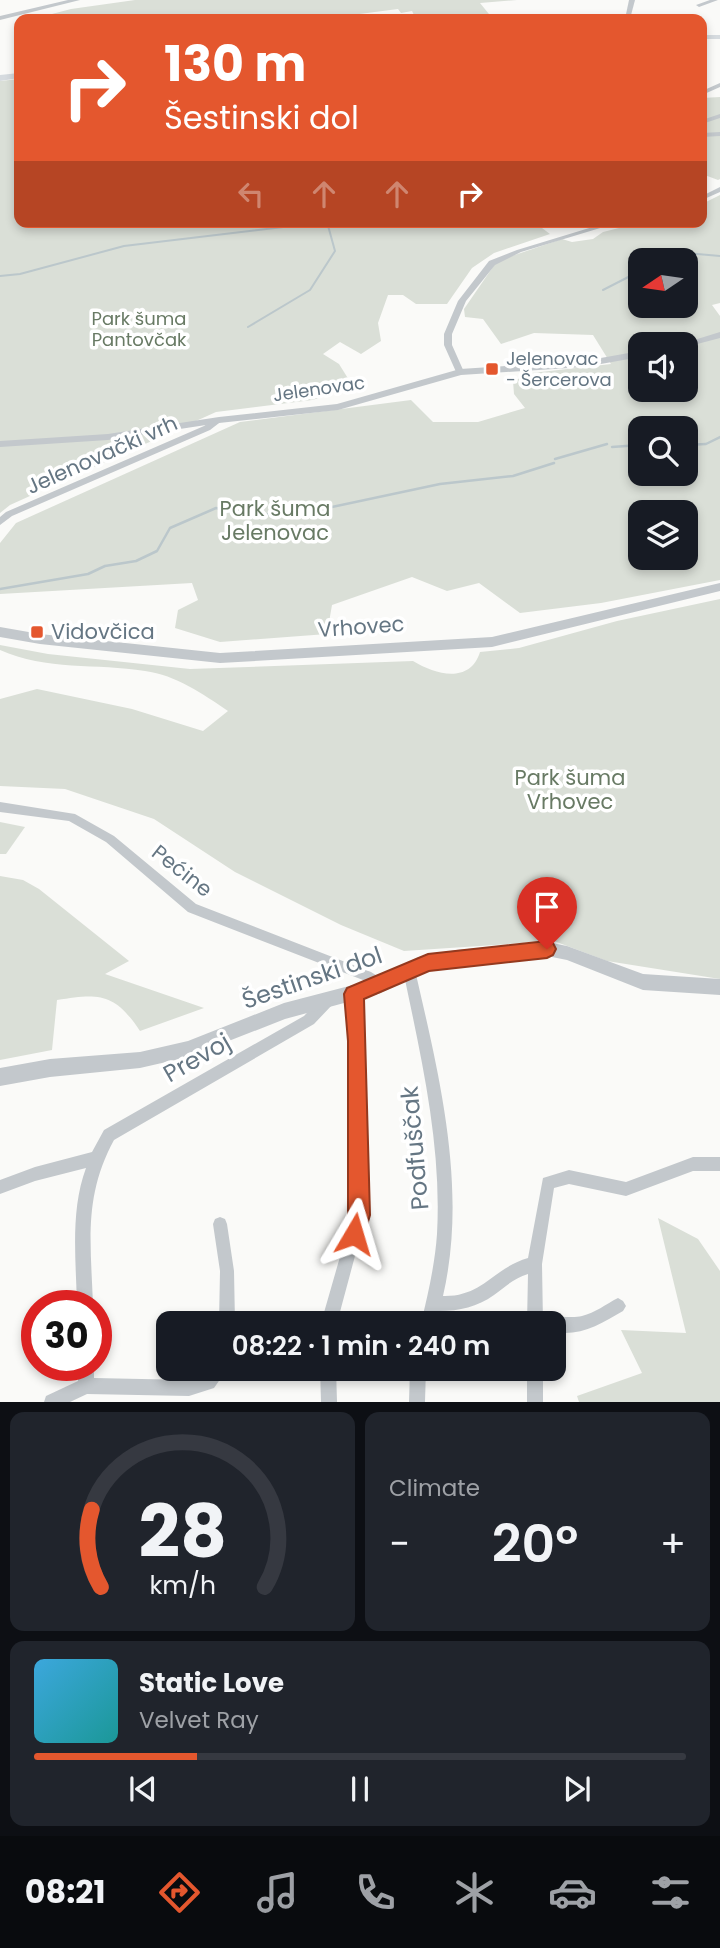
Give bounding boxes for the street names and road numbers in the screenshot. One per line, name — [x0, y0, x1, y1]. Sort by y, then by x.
street label: Jelenovac — [271, 370, 367, 407]
street label: Jelenovački vrh — [22, 408, 182, 501]
street label: Vrhovec — [317, 609, 405, 644]
street label: Pećine — [146, 838, 219, 903]
street label: Šestinski dol — [237, 938, 386, 1017]
street label: Prevoj — [157, 1025, 236, 1090]
street label: Podfuščak — [393, 1084, 436, 1211]

